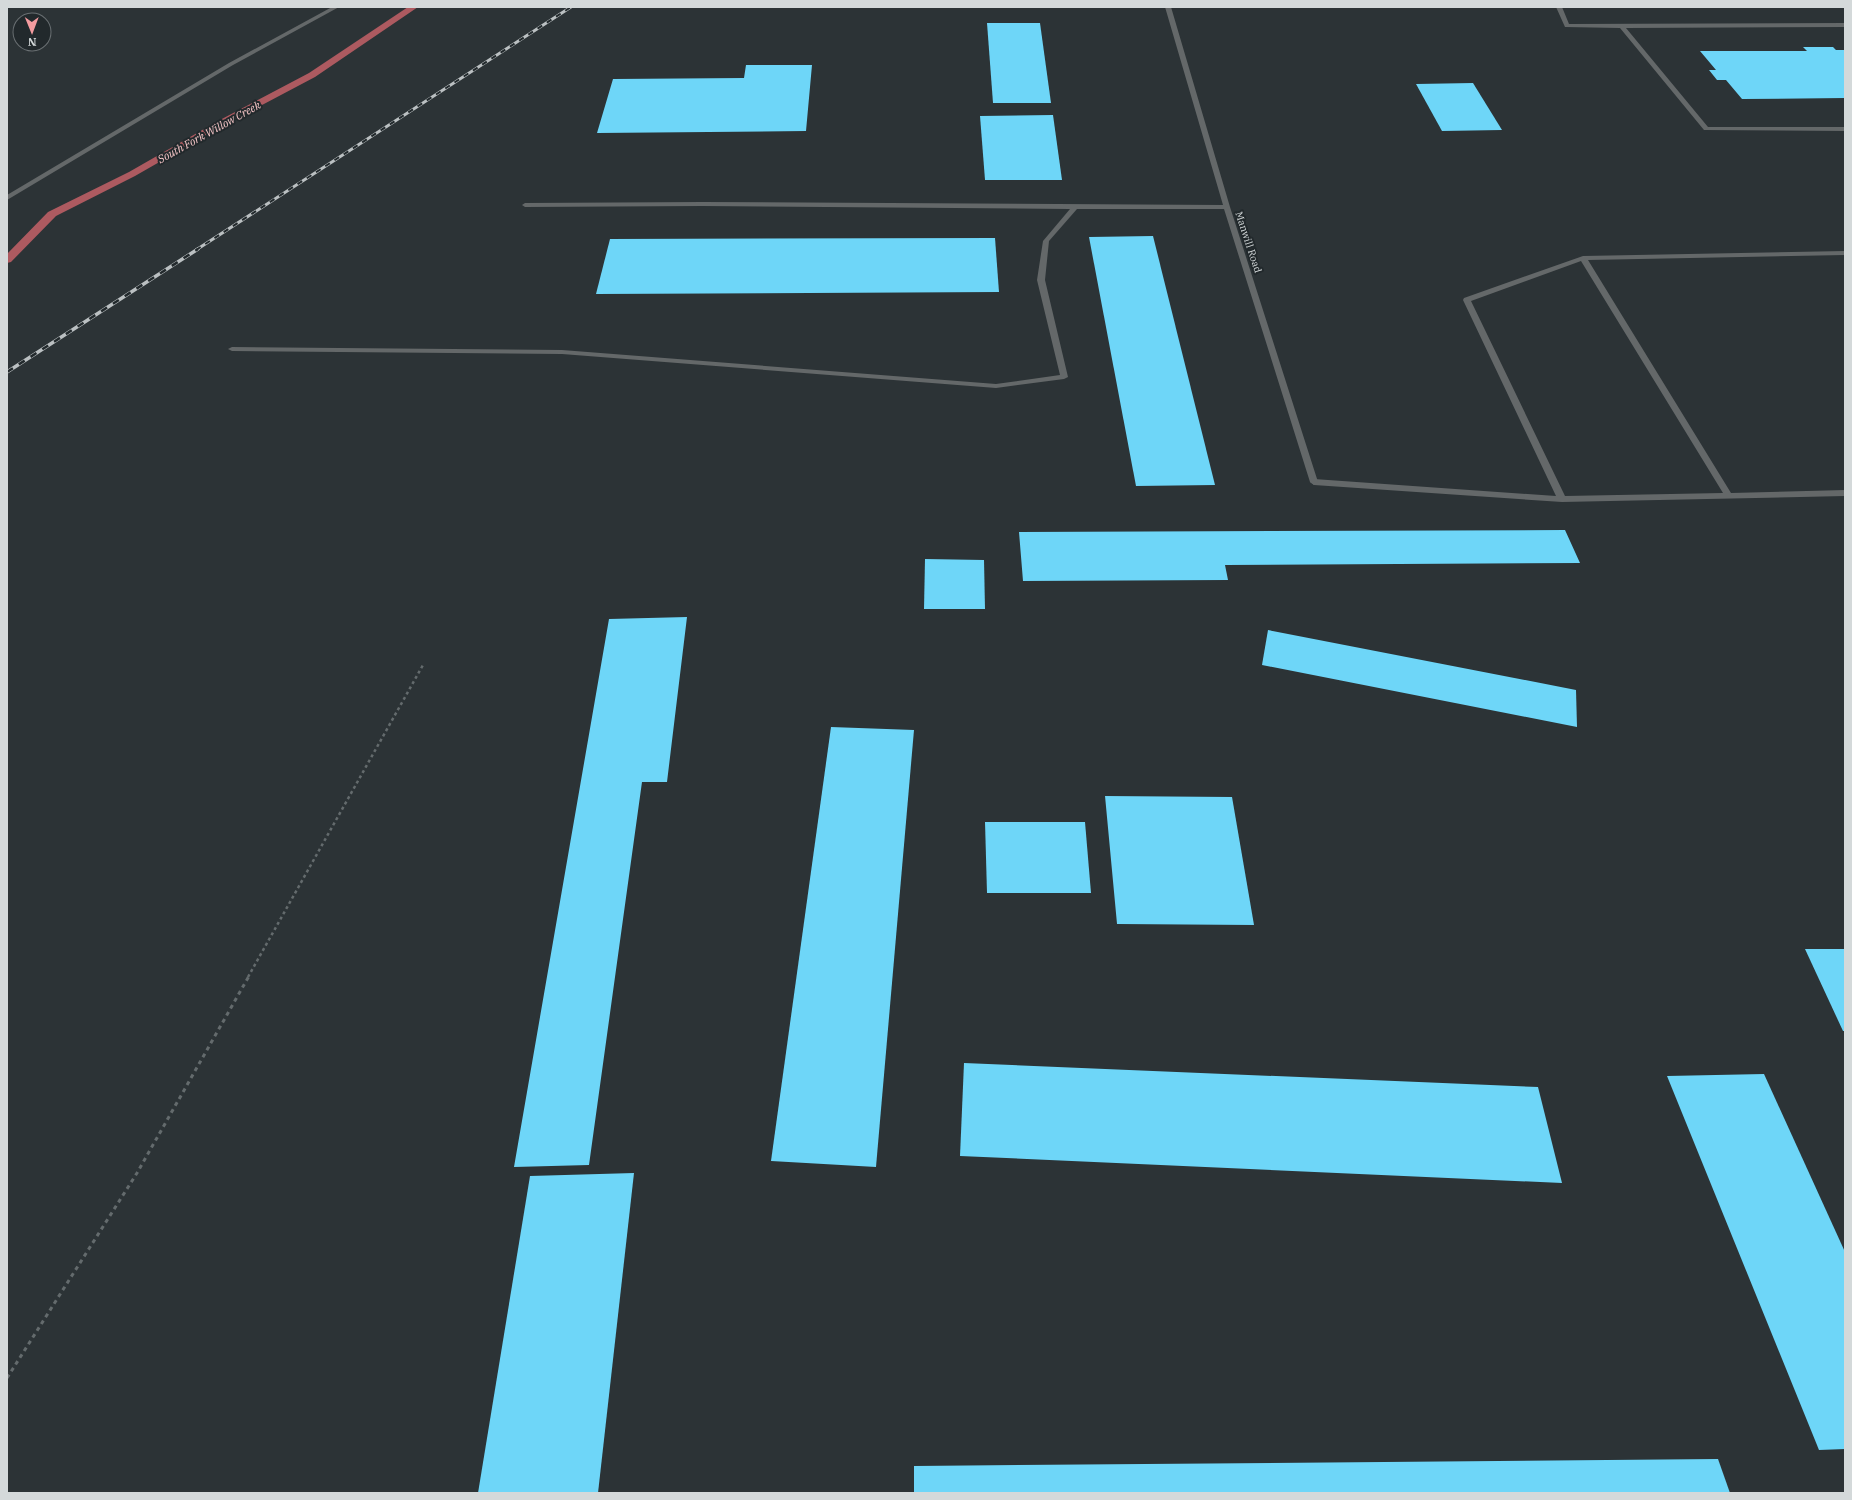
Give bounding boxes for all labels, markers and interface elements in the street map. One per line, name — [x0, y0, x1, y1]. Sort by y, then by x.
north arrow — [12, 12, 52, 52]
text: N — [27, 35, 37, 49]
water label: South Fork Willow Creek — [154, 98, 263, 167]
street label: Manwill Road — [1233, 210, 1265, 274]

